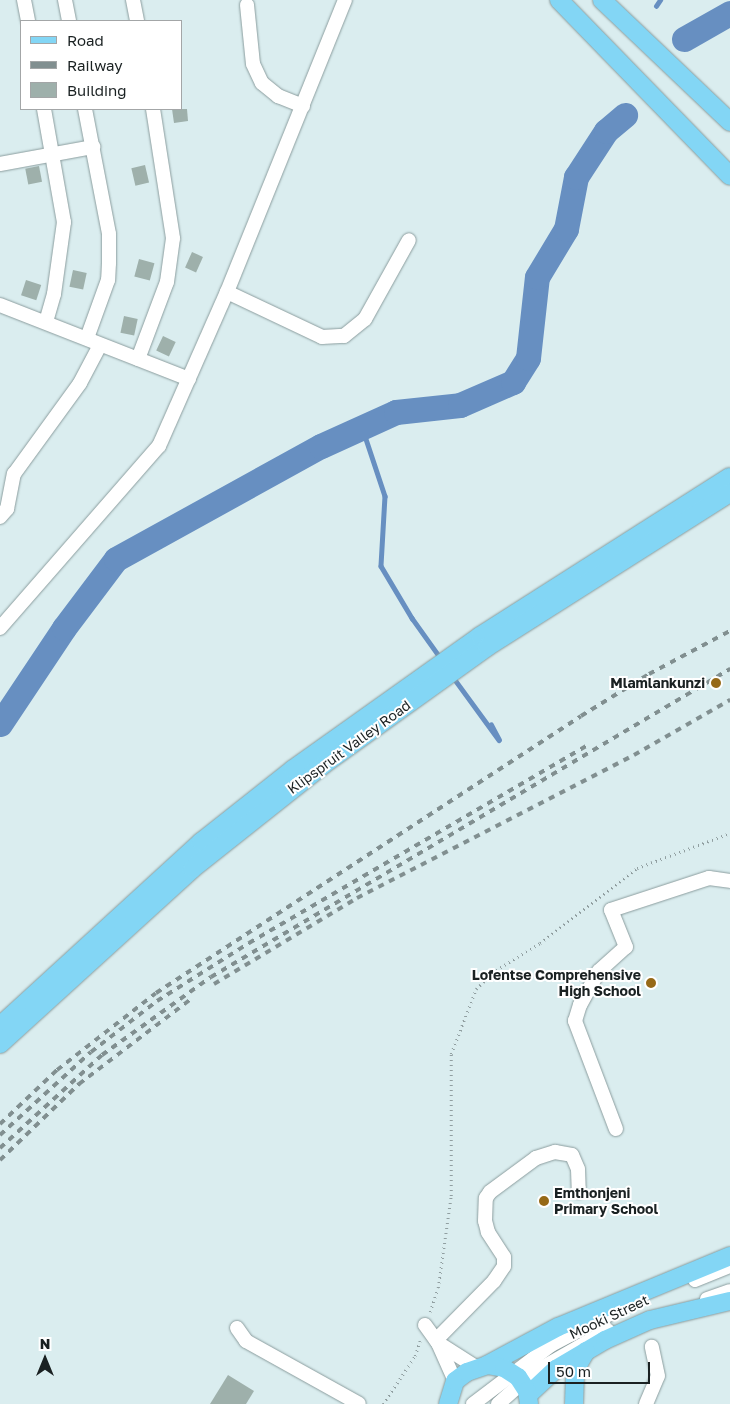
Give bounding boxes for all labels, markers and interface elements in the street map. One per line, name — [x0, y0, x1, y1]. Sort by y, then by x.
legend — [20, 20, 182, 110]
text: Road — [67, 31, 104, 49]
text: Railway — [67, 56, 123, 74]
text: Building — [67, 81, 127, 99]
place label: Mlamlankunzi — [610, 675, 705, 691]
marker: Mlamlankunzi — [709, 676, 723, 690]
street label: Klipspruit Valley Road — [284, 697, 414, 797]
place label: Lofentse Comprehensive High School — [472, 967, 641, 1000]
marker: Lofentse Comprehensive High School — [645, 977, 657, 989]
place label: Emthonjeni Primary School — [554, 1185, 658, 1218]
marker: Emthonjeni Primary School — [538, 1195, 550, 1207]
street label: Mooki Street — [567, 1291, 651, 1343]
north arrow — [20, 1334, 70, 1384]
text: N — [40, 1335, 50, 1352]
scale bar — [550, 1352, 652, 1384]
text: 50 m — [556, 1362, 591, 1380]

